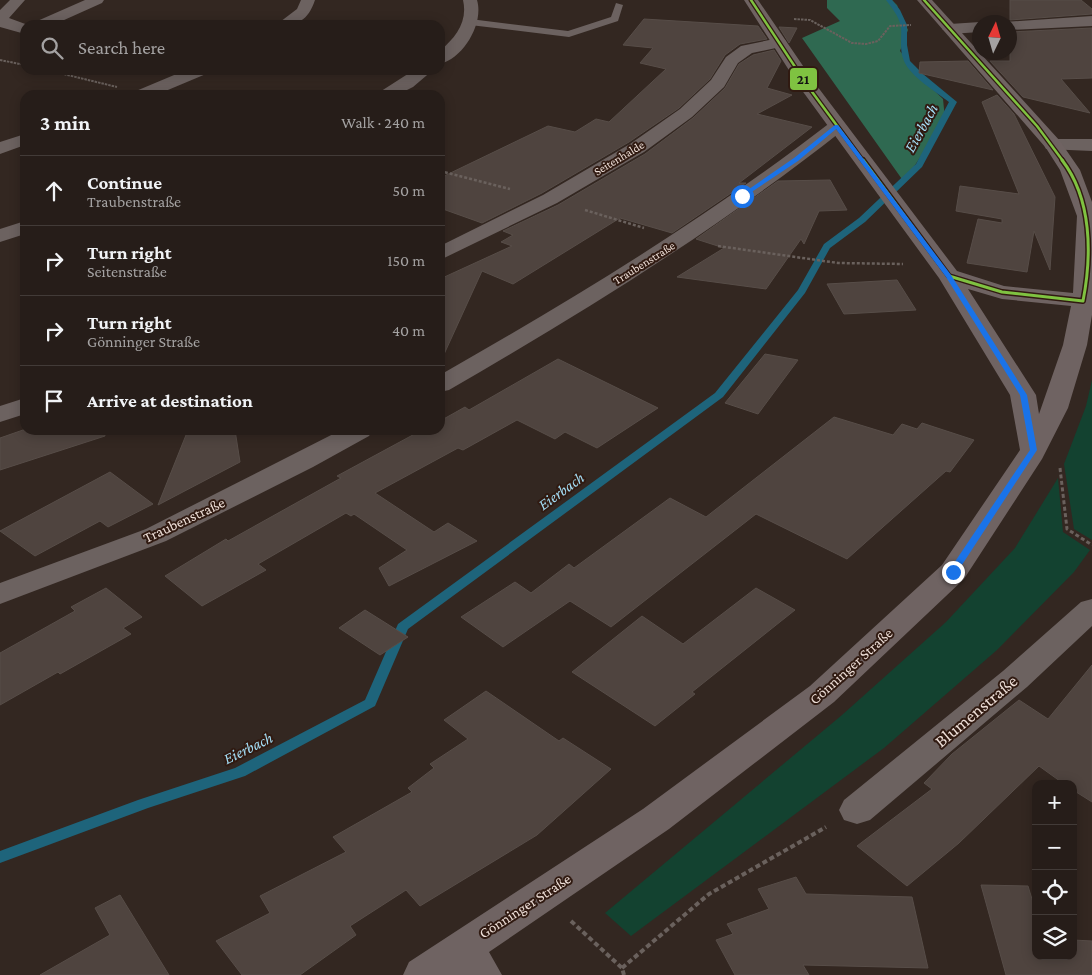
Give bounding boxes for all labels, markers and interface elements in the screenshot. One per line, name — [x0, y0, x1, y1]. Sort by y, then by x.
north arrow — [972, 15, 1017, 60]
search box — [20, 20, 445, 75]
icon: search — [38, 34, 66, 62]
text: Search here — [78, 37, 165, 58]
line badge: 21 — [789, 67, 818, 91]
text: 21 — [797, 71, 809, 87]
water label: Eierbach — [901, 101, 941, 155]
text: 3 min — [40, 111, 90, 135]
text: Walk · 240 m — [341, 114, 425, 131]
street label: Seitenhalde — [591, 137, 647, 179]
text: Continue — [87, 172, 162, 193]
icon: ahead — [40, 177, 68, 205]
text: 50 m — [393, 182, 425, 199]
route start — [731, 185, 754, 208]
text: Traubenstraße — [87, 193, 181, 210]
street label: Traubenstraße — [610, 238, 678, 288]
text: Turn right — [87, 242, 172, 263]
icon: right — [40, 247, 68, 275]
text: 150 m — [387, 252, 425, 269]
text: Seitenstraße — [87, 263, 167, 280]
text: Turn right — [87, 312, 172, 333]
icon: right — [40, 317, 68, 345]
text: 40 m — [392, 322, 425, 339]
text: Gönninger Straße — [87, 333, 200, 350]
icon: arrive — [40, 387, 68, 415]
text: Arrive at destination — [87, 390, 253, 411]
water label: Eierbach — [535, 469, 587, 513]
street label: Traubenstraße — [141, 494, 228, 546]
route end — [942, 561, 965, 584]
street label: Gönninger Straße — [806, 624, 897, 708]
street label: Blumenstraße — [931, 671, 1021, 751]
water label: Eierbach — [221, 729, 276, 767]
map controls — [1032, 780, 1077, 960]
button: + — [1032, 780, 1077, 825]
button: − — [1032, 825, 1077, 870]
street label: Gönninger Straße — [476, 870, 575, 942]
button: locate — [1032, 870, 1077, 915]
button: layers — [1032, 915, 1077, 960]

